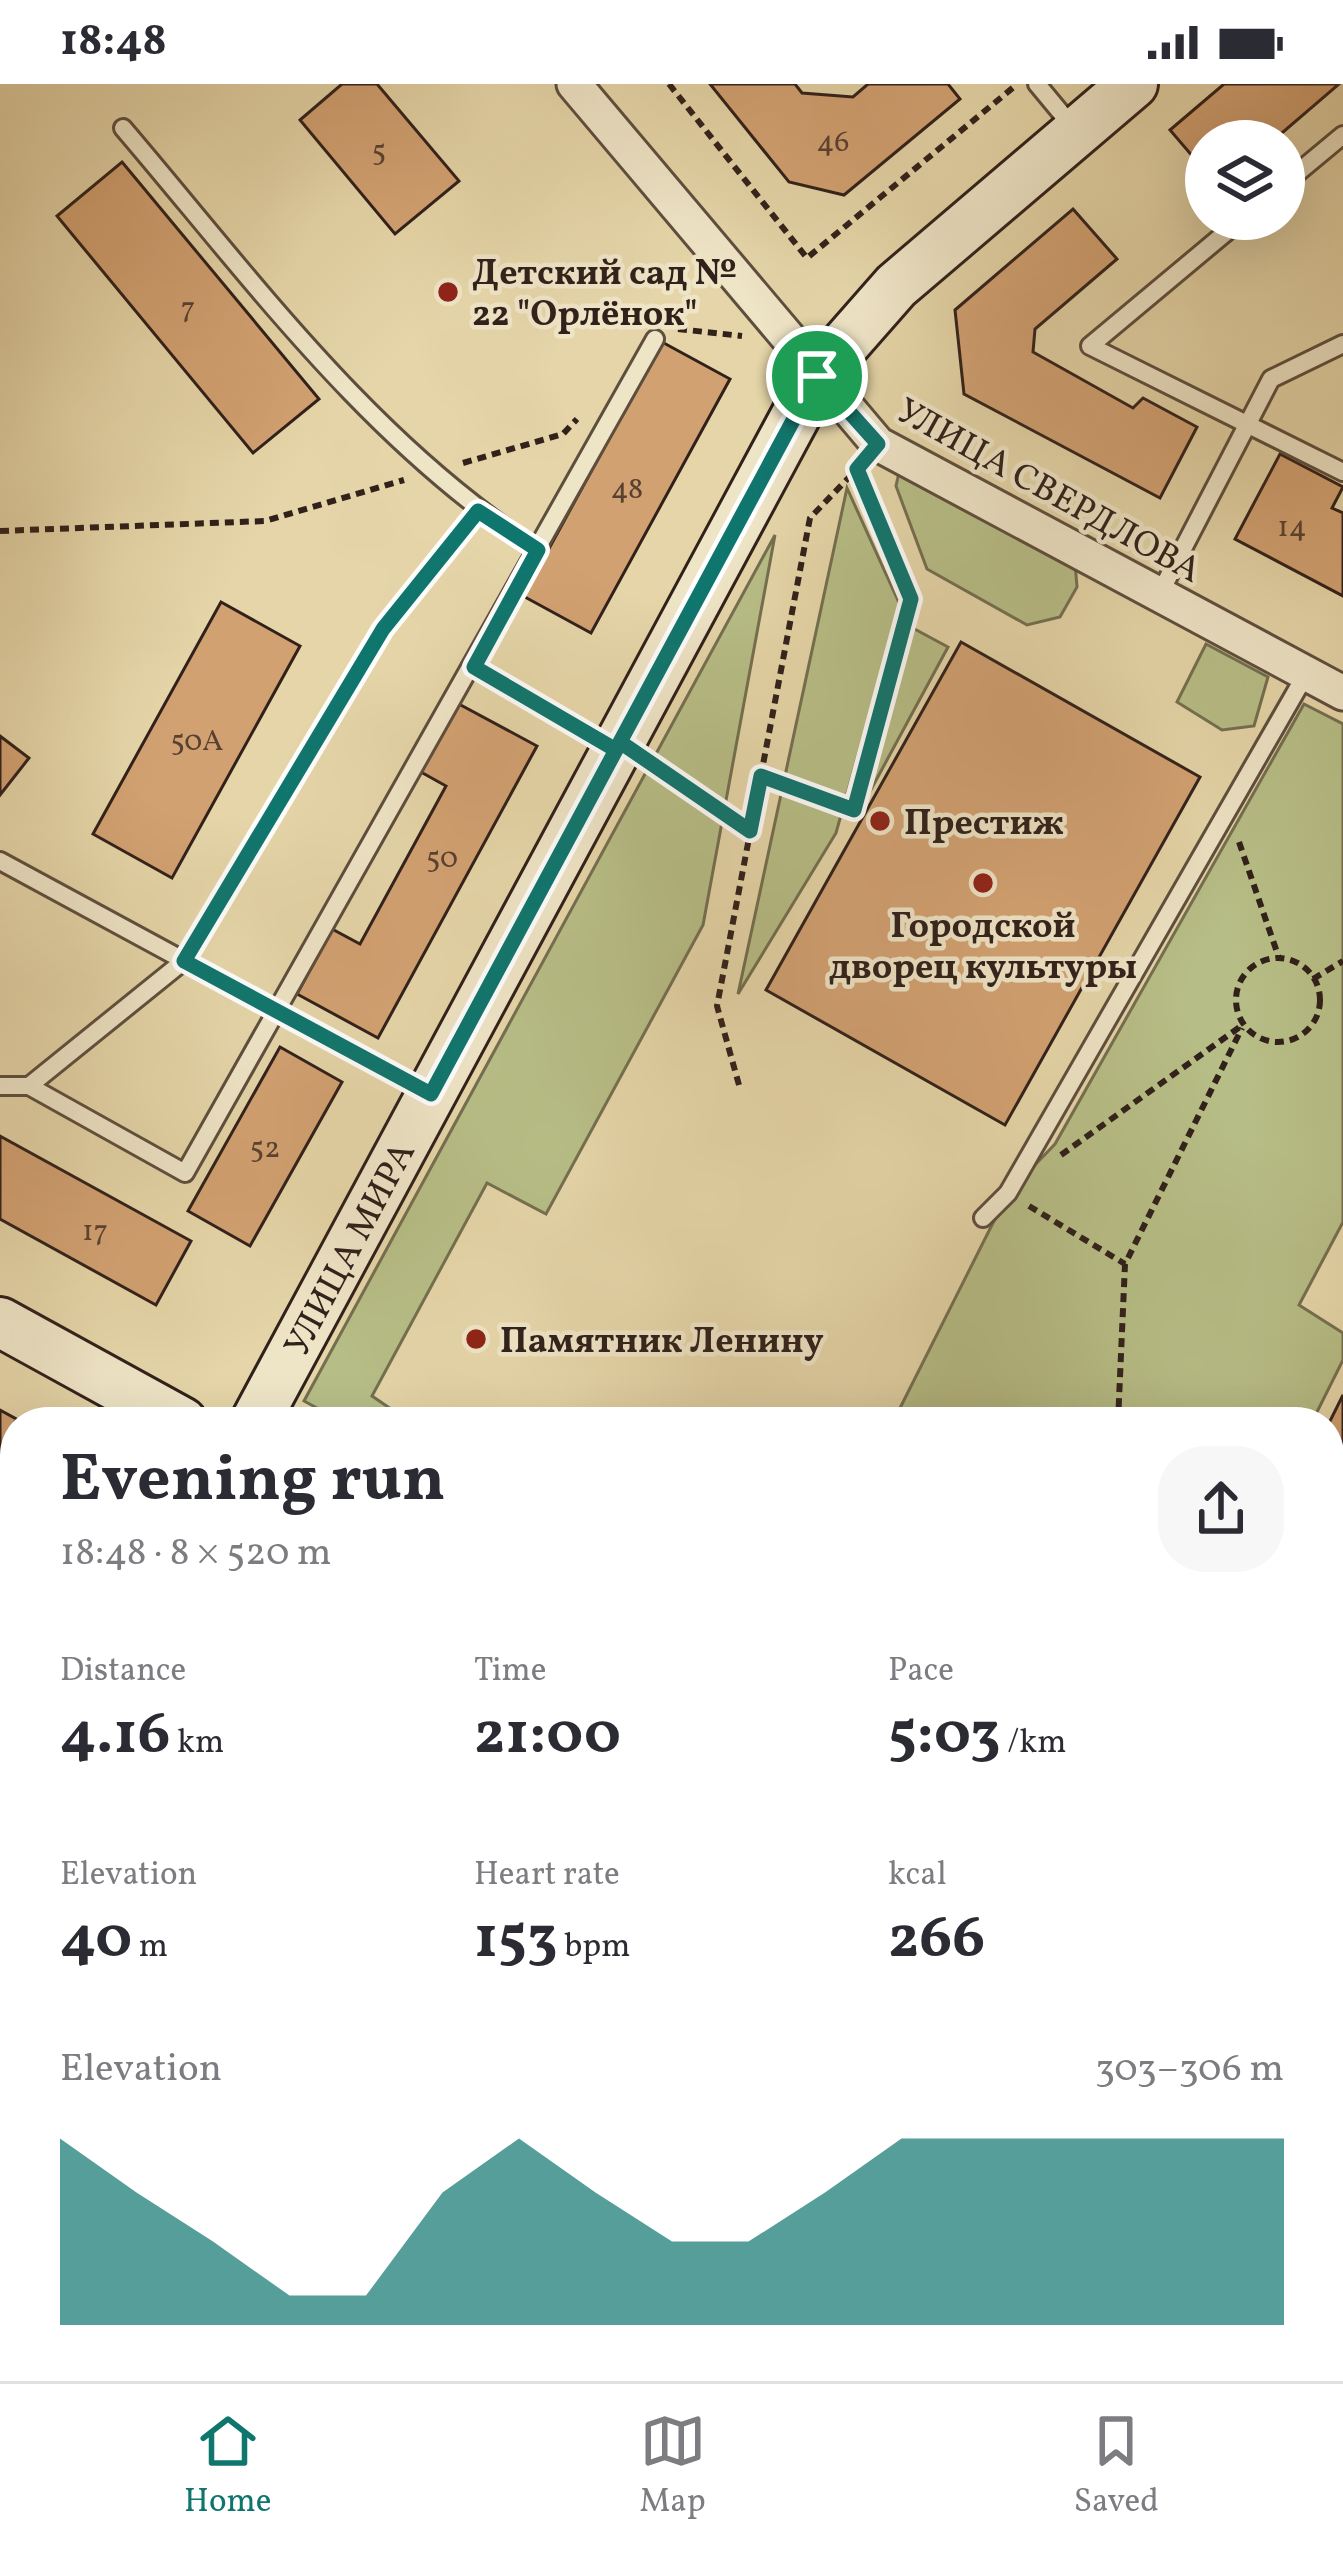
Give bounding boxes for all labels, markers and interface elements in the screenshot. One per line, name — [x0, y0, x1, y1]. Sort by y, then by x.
text: 18:48 — [60, 11, 167, 74]
map controls — [1185, 120, 1305, 240]
button: layers — [1185, 120, 1305, 240]
house number: 46 — [817, 122, 849, 164]
house number: 5 — [372, 131, 386, 173]
place label: Детский сад № 22 "Орлёнок" — [472, 250, 737, 341]
marker: Детский сад № 22 "Орлёнок" — [435, 279, 461, 305]
house number: 7 — [181, 288, 195, 330]
pin — [766, 325, 868, 427]
icon: arrive — [784, 343, 850, 409]
street label: УЛИЦА СВЕРДЛОВА — [887, 388, 1210, 597]
house number: 48 — [611, 469, 643, 511]
house number: 14 — [1277, 507, 1307, 549]
house number: 50А — [171, 721, 223, 763]
place label: Престиж — [904, 800, 1064, 850]
marker: Престиж — [867, 808, 893, 834]
house number: 50 — [426, 838, 458, 880]
marker: Городской дворец культуры — [970, 870, 996, 896]
place label: Городской дворец культуры — [829, 903, 1137, 994]
house number: 52 — [250, 1128, 280, 1170]
street label: УЛИЦА МИРА — [274, 1134, 429, 1366]
house number: 17 — [82, 1211, 108, 1253]
place label: Памятник Ленину — [500, 1318, 824, 1368]
marker: Памятник Ленину — [463, 1326, 489, 1352]
text: Evening run — [60, 1436, 446, 1528]
button: share — [1158, 1446, 1284, 1572]
text: 18:48 · 8 × 520 m — [60, 1527, 332, 1581]
text: Distance — [60, 1649, 186, 1695]
text: Time — [474, 1649, 546, 1695]
text: Pace — [888, 1649, 954, 1695]
text: 4.16 — [60, 1695, 170, 1778]
text: 21:00 — [474, 1695, 621, 1778]
text: 5:03 — [888, 1695, 1001, 1778]
text: km — [170, 1721, 224, 1767]
text: /km — [1001, 1721, 1067, 1767]
text: Elevation — [60, 1853, 197, 1899]
text: Heart rate — [474, 1853, 620, 1899]
text: kcal — [888, 1853, 947, 1899]
text: 40 — [60, 1899, 132, 1982]
text: 153 — [474, 1899, 558, 1982]
text: 266 — [888, 1899, 985, 1982]
text: m — [132, 1925, 168, 1971]
text: bpm — [558, 1925, 630, 1971]
text: Elevation — [60, 2043, 222, 2097]
text: 303–306 m — [1095, 2043, 1284, 2097]
tab: Home — [184, 2408, 271, 2526]
tab: Map — [640, 2408, 706, 2526]
tab: Saved — [1074, 2408, 1159, 2526]

